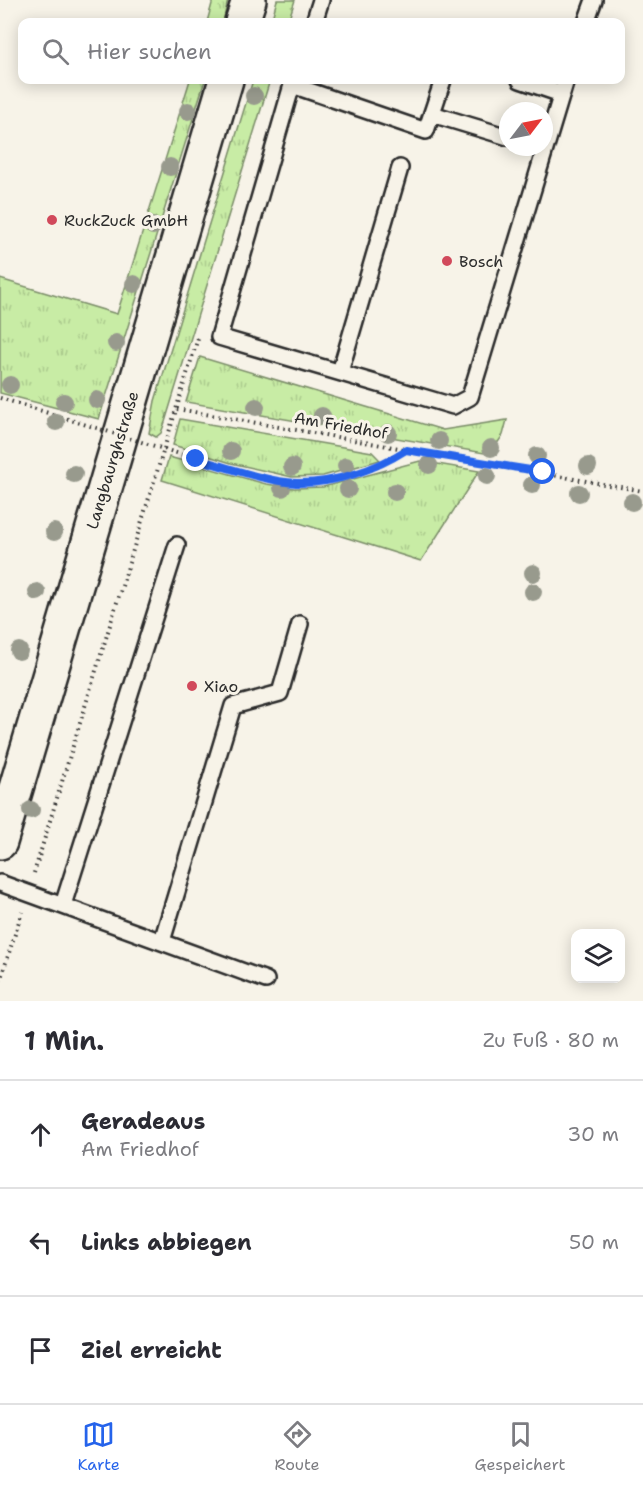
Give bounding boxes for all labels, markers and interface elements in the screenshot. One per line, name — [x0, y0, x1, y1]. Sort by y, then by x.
search box — [18, 18, 625, 84]
icon: search — [39, 35, 72, 68]
text: Hier suchen — [87, 37, 212, 66]
north arrow — [499, 102, 553, 156]
place label: RuckZuck GmbH — [64, 210, 188, 231]
marker: RuckZuck GmbH — [45, 213, 59, 227]
place label: Bosch — [459, 251, 503, 272]
marker: Bosch — [440, 254, 454, 268]
street label: Langbaurghstraße — [82, 389, 143, 532]
street label: Am Friedhof — [293, 407, 390, 444]
route end — [182, 445, 208, 471]
route start — [529, 458, 555, 484]
place label: Xiao — [204, 676, 238, 697]
marker: Xiao — [185, 679, 199, 693]
map controls — [571, 929, 625, 983]
button: layers — [571, 929, 625, 983]
text: 1 Min. — [24, 1023, 104, 1058]
text: Zu Fuß · 80 m — [483, 1027, 619, 1053]
text: Geradeaus — [81, 1107, 205, 1136]
icon: ahead — [24, 1118, 57, 1151]
text: 30 m — [567, 1121, 619, 1147]
text: Am Friedhof — [81, 1136, 199, 1162]
icon: left — [24, 1226, 57, 1259]
text: Links abbiegen — [81, 1228, 252, 1257]
text: 50 m — [569, 1229, 619, 1255]
icon: arrive — [24, 1334, 57, 1367]
text: Ziel erreicht — [81, 1336, 222, 1365]
tab: Karte — [77, 1418, 120, 1475]
tab: Route — [275, 1418, 320, 1475]
tab: Gespeichert — [474, 1418, 566, 1475]

